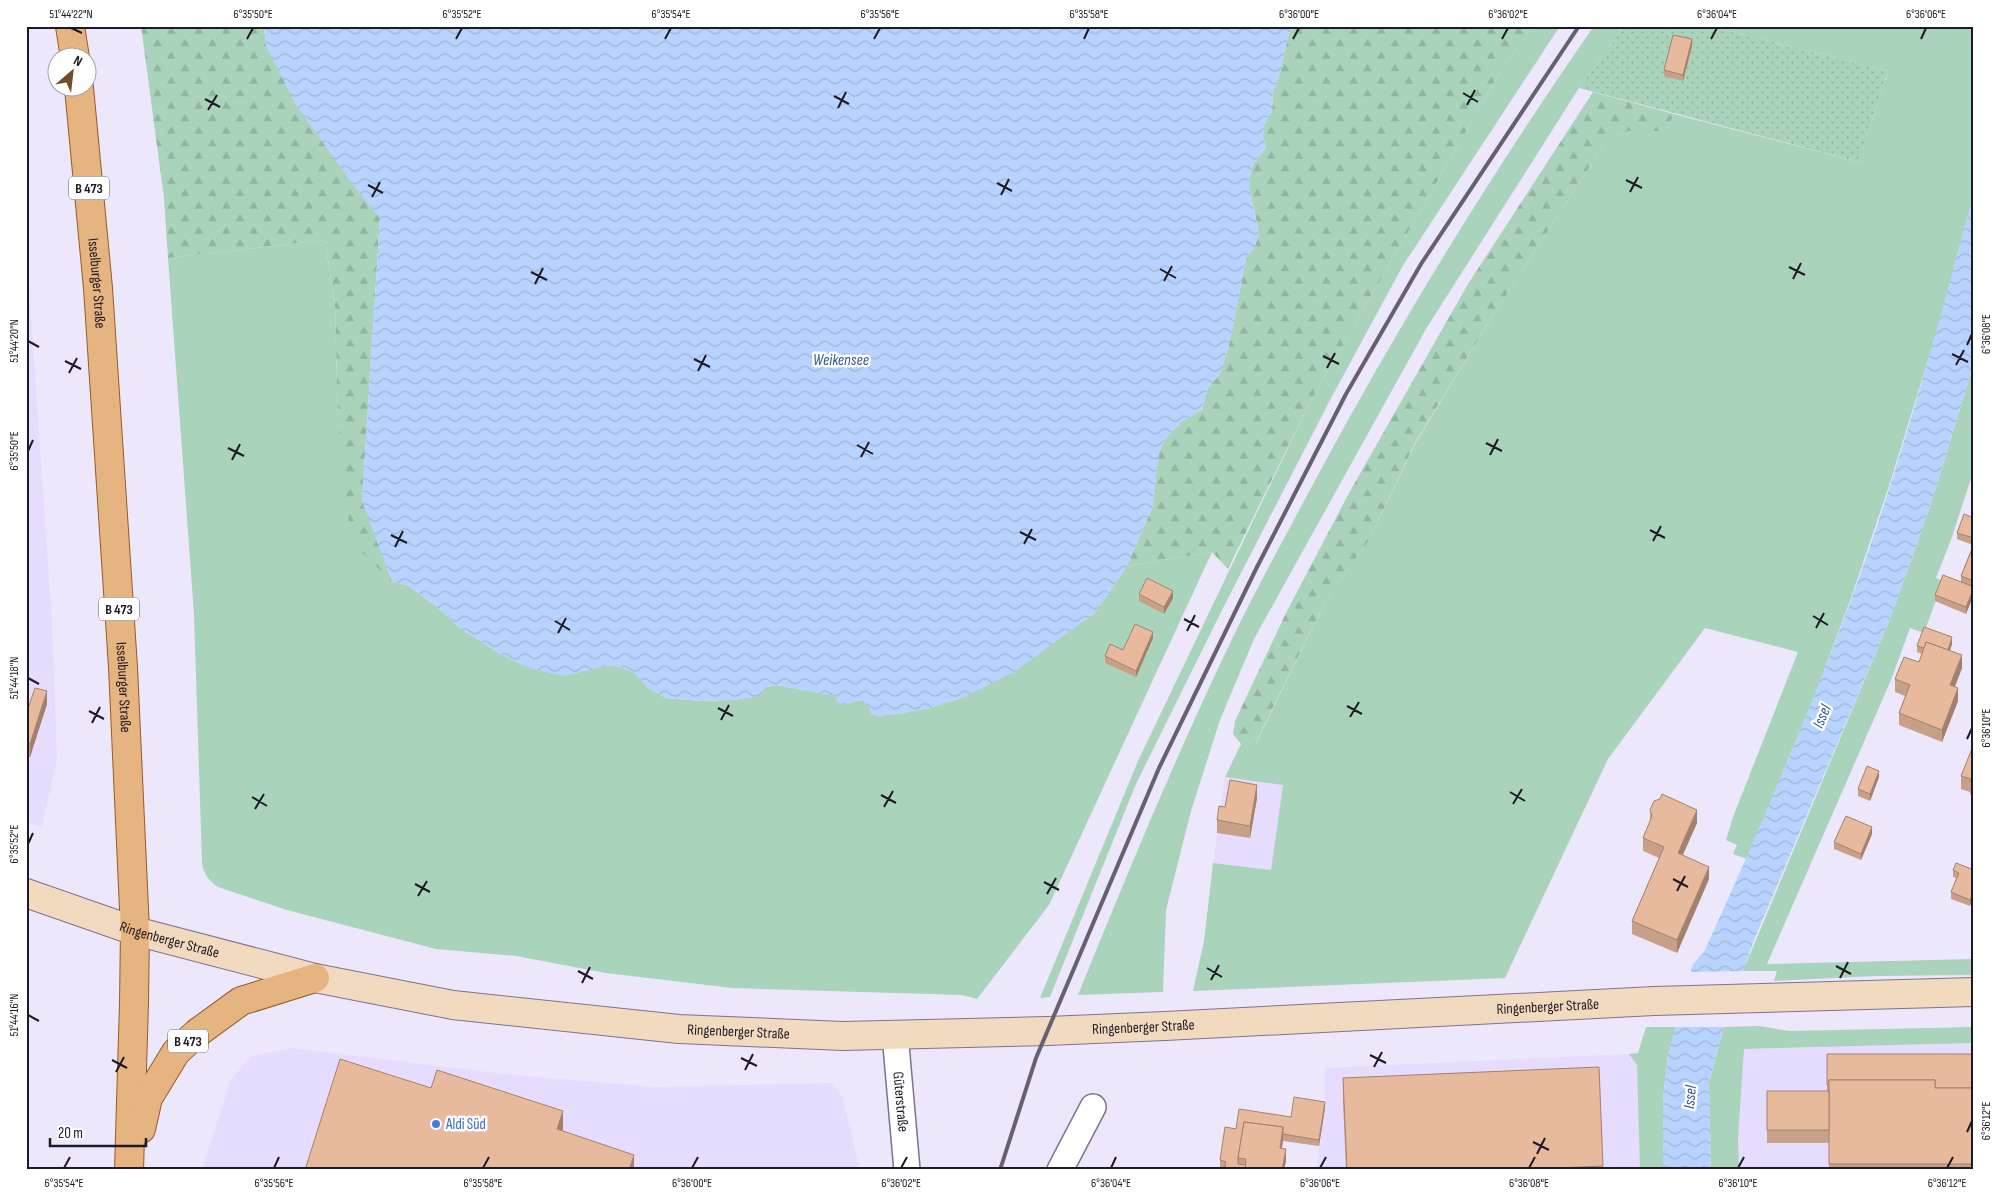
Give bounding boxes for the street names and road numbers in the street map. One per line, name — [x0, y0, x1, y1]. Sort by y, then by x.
road number: B 473 — [69, 177, 109, 200]
street label: Isselburger Straße — [83, 237, 110, 329]
road number: B 473 — [99, 598, 139, 620]
street label: Isselburger Straße — [111, 641, 135, 733]
street label: Ringenberger Straße — [117, 917, 221, 963]
street label: Ringenberger Straße — [1496, 995, 1600, 1019]
street label: Ringenberger Straße — [1092, 1015, 1195, 1039]
street label: Ringenberger Straße — [687, 1020, 790, 1044]
road number: B 473 — [168, 1030, 208, 1052]
street label: Güterstraße — [888, 1071, 913, 1133]

